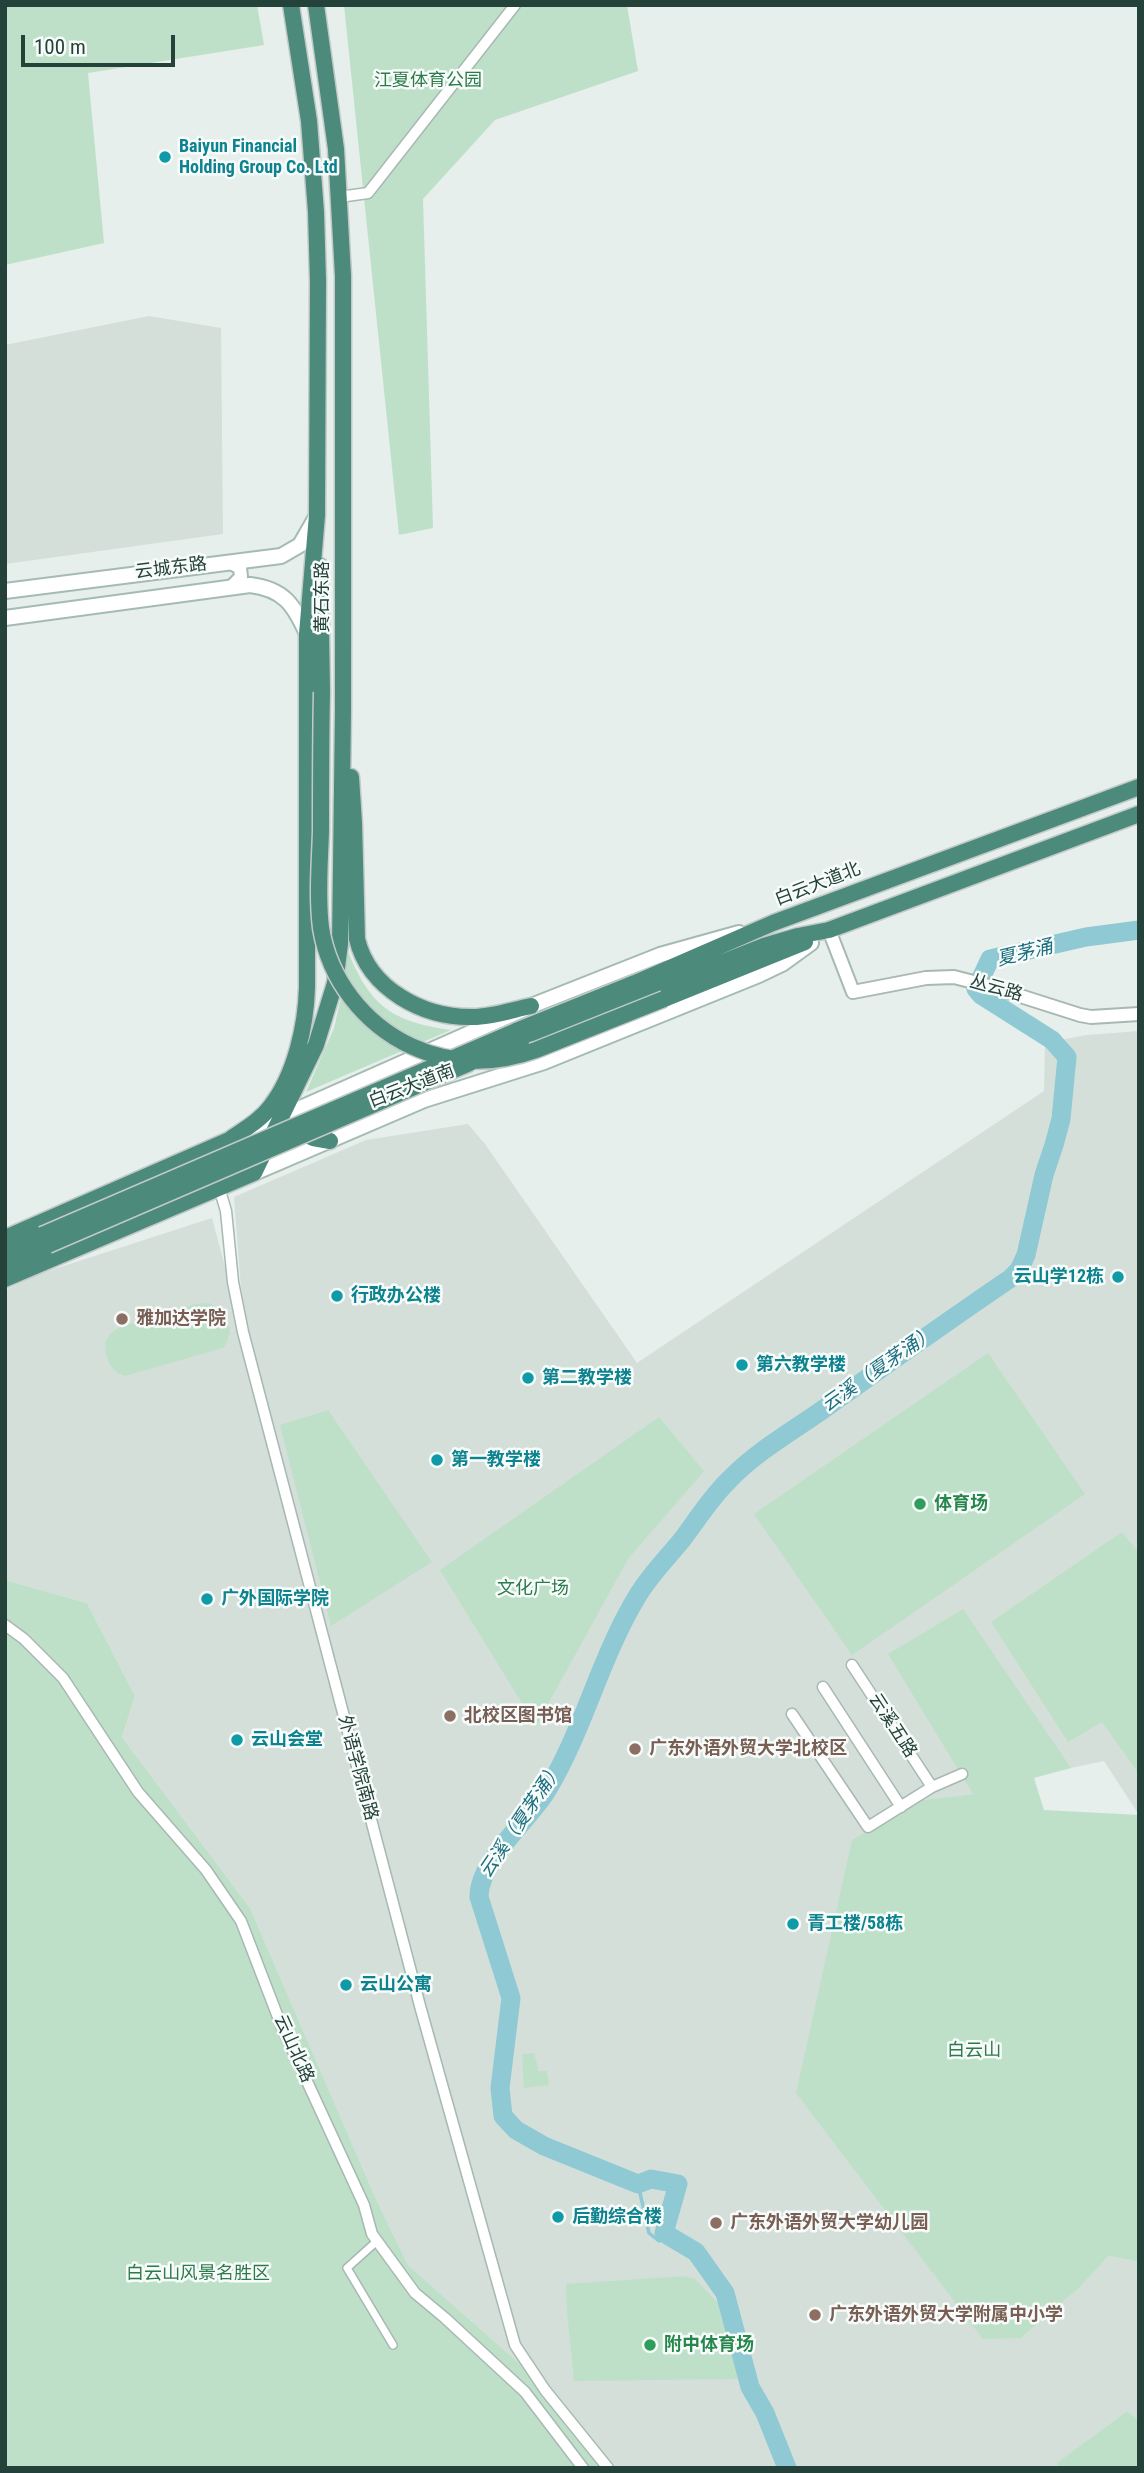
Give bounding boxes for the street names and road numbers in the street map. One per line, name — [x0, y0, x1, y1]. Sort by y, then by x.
street label: 云城东路 — [134, 554, 208, 584]
street label: 黄石东路 — [312, 561, 334, 633]
street label: 白云大道北 — [772, 859, 864, 911]
street label: 丛云路 — [967, 971, 1025, 1007]
street label: 白云大道南 — [366, 1061, 458, 1113]
street label: 云溪五路 — [863, 1690, 921, 1762]
street label: 外语学院南路 — [333, 1713, 381, 1823]
street label: 云山北路 — [268, 2012, 318, 2086]

